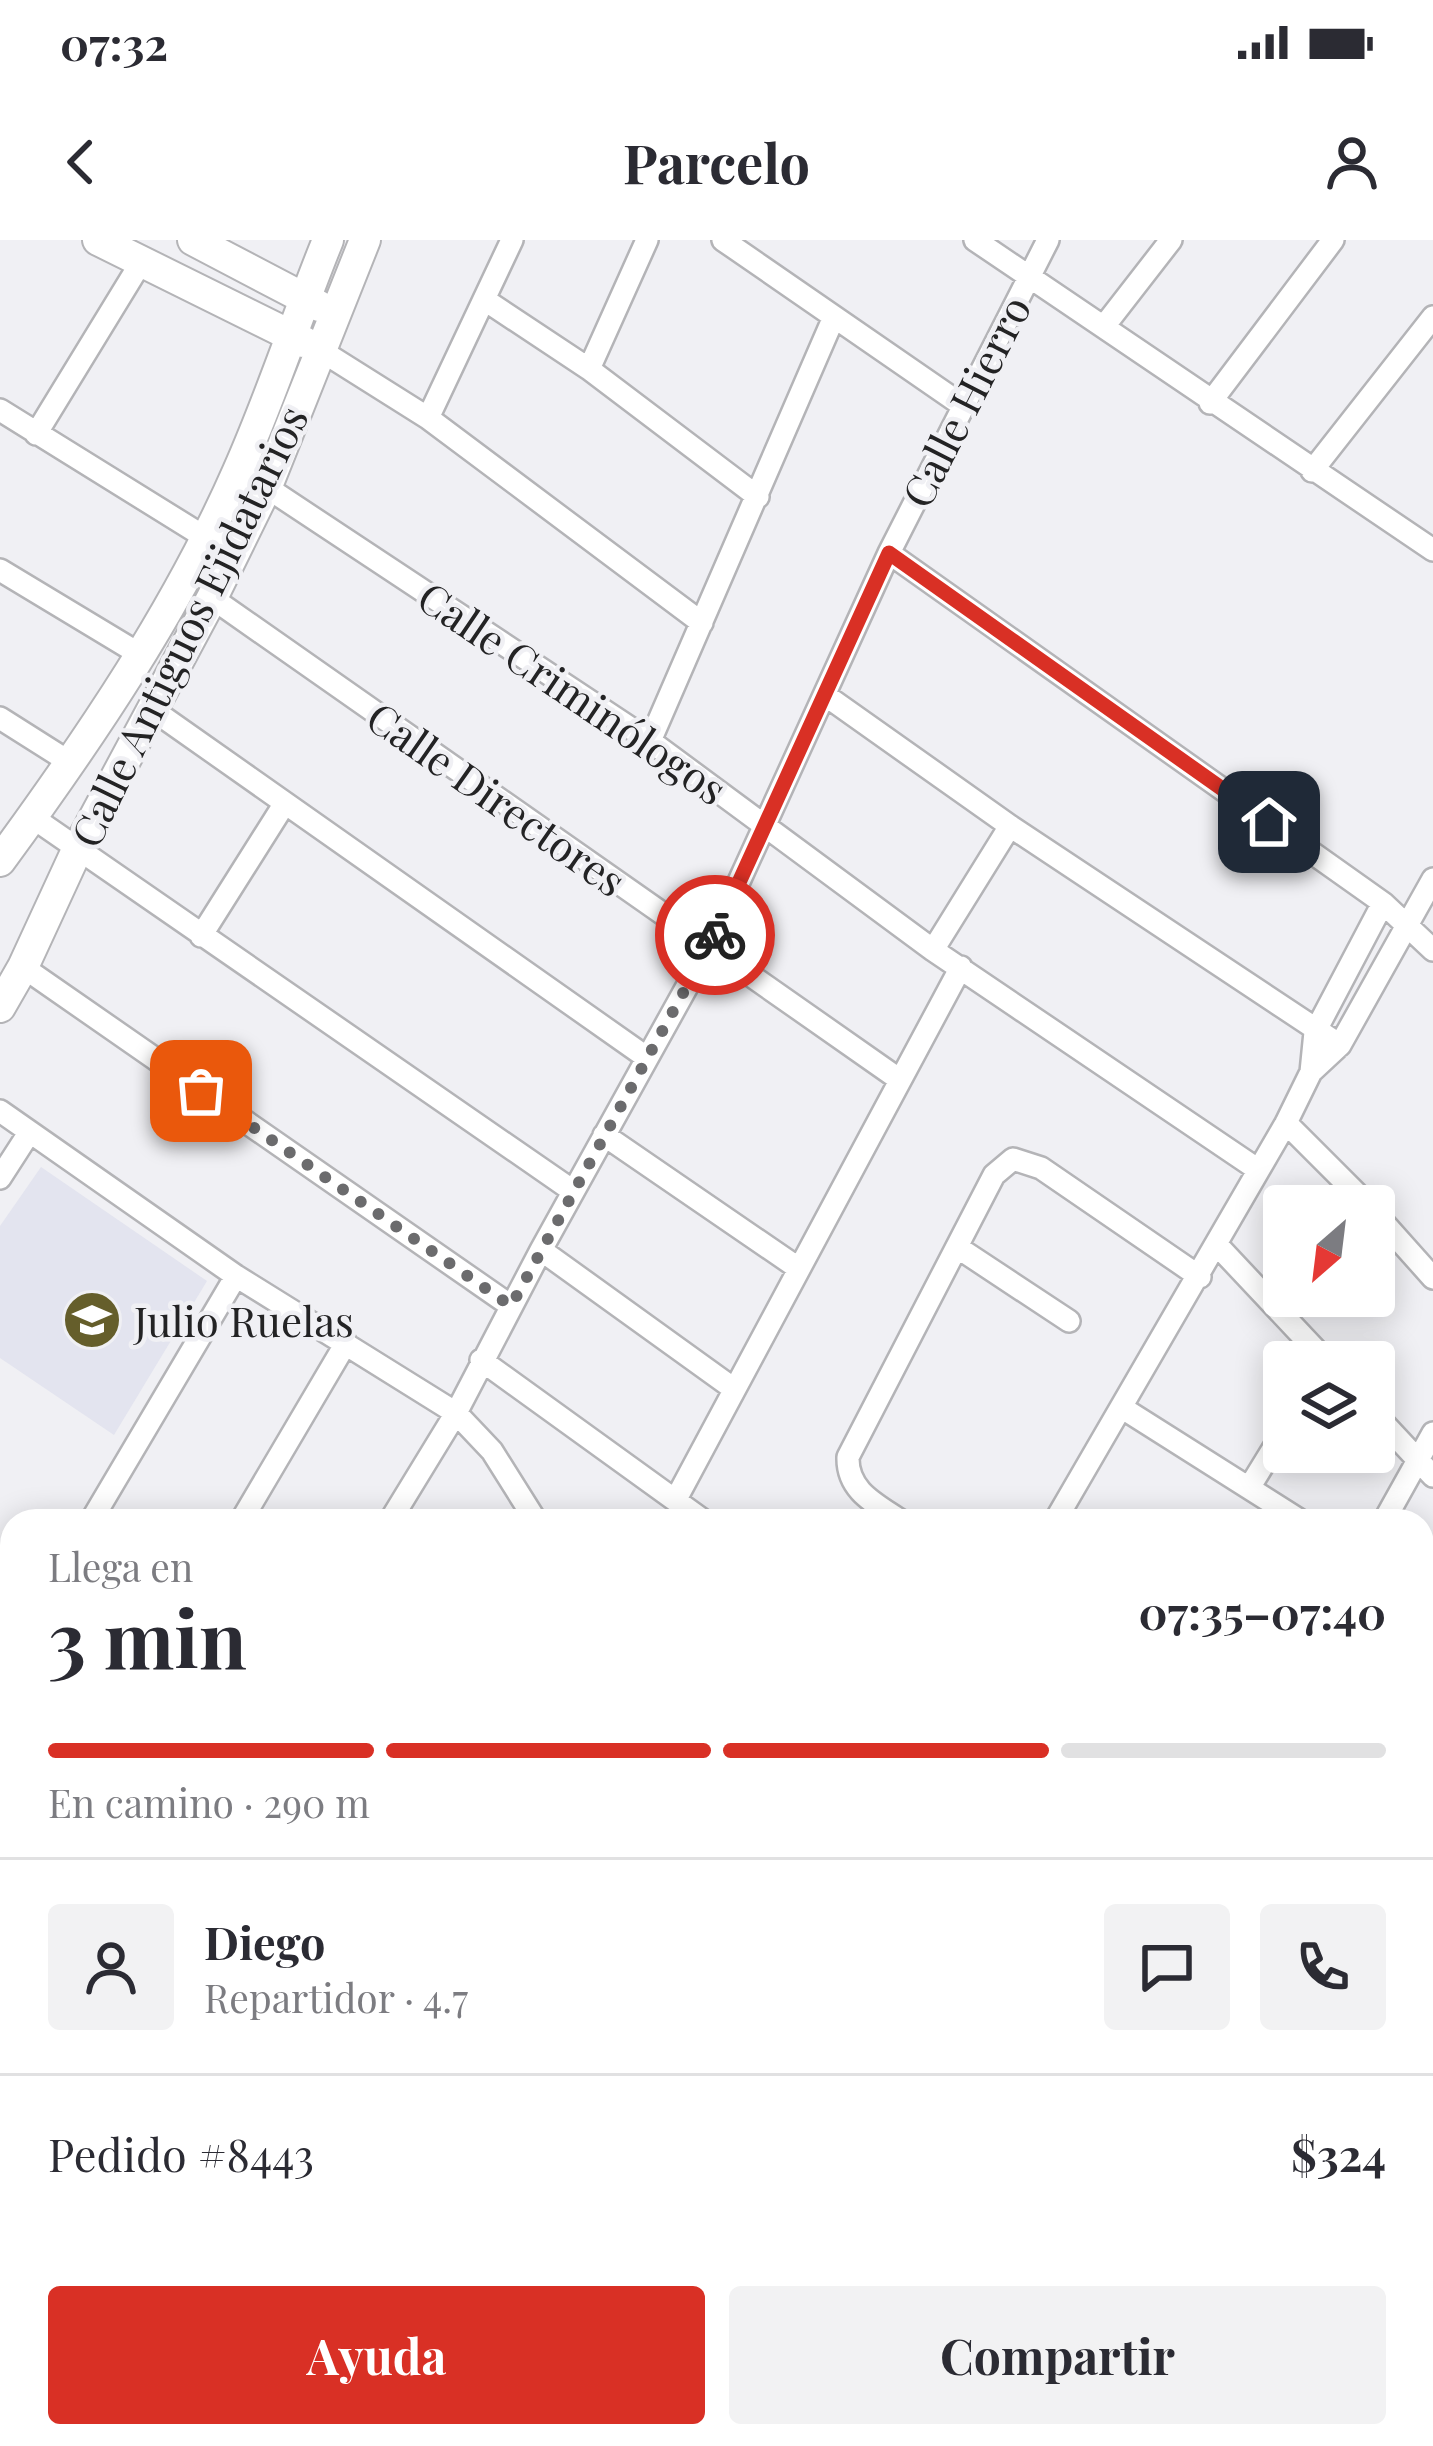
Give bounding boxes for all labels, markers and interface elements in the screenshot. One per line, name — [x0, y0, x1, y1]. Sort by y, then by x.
text: 07:32 — [60, 12, 168, 72]
text: Parcelo — [623, 126, 810, 198]
icon: back — [48, 129, 114, 195]
icon: person — [1319, 129, 1385, 195]
street label: Calle Hierro — [888, 286, 1042, 516]
street label: Calle Antiguos Ejidatarios — [57, 396, 319, 856]
street label: Calle Criminólogos — [408, 568, 738, 816]
street label: Calle Directores — [357, 688, 637, 908]
pin — [1218, 771, 1320, 873]
icon: home — [1236, 789, 1302, 855]
courier — [655, 875, 775, 995]
icon: bike — [682, 902, 748, 968]
pin — [150, 1040, 252, 1142]
icon: bag — [168, 1058, 234, 1124]
north arrow — [1263, 1185, 1395, 1317]
map controls — [1263, 1185, 1395, 1473]
school or university icon: Julio Ruelas — [61, 1289, 123, 1351]
place label: Julio Ruelas — [133, 1292, 354, 1348]
button: layers — [1263, 1341, 1395, 1473]
text: Llega en — [48, 1540, 193, 1592]
text: 07:35–07:40 — [1138, 1581, 1386, 1641]
text: 3 min — [48, 1585, 247, 1689]
text: En camino · 290 m — [48, 1776, 370, 1828]
button: person — [48, 1904, 174, 2030]
button: chat — [1104, 1904, 1230, 2030]
button: phone — [1260, 1904, 1386, 2030]
text: Diego — [204, 1911, 325, 1971]
text: Repartidor · 4.7 — [204, 1971, 468, 2023]
text: Pedido #8443 — [48, 2123, 314, 2183]
text: $324 — [1291, 2123, 1386, 2183]
button: Ayuda — [48, 2286, 705, 2424]
button: Compartir — [729, 2286, 1386, 2424]

